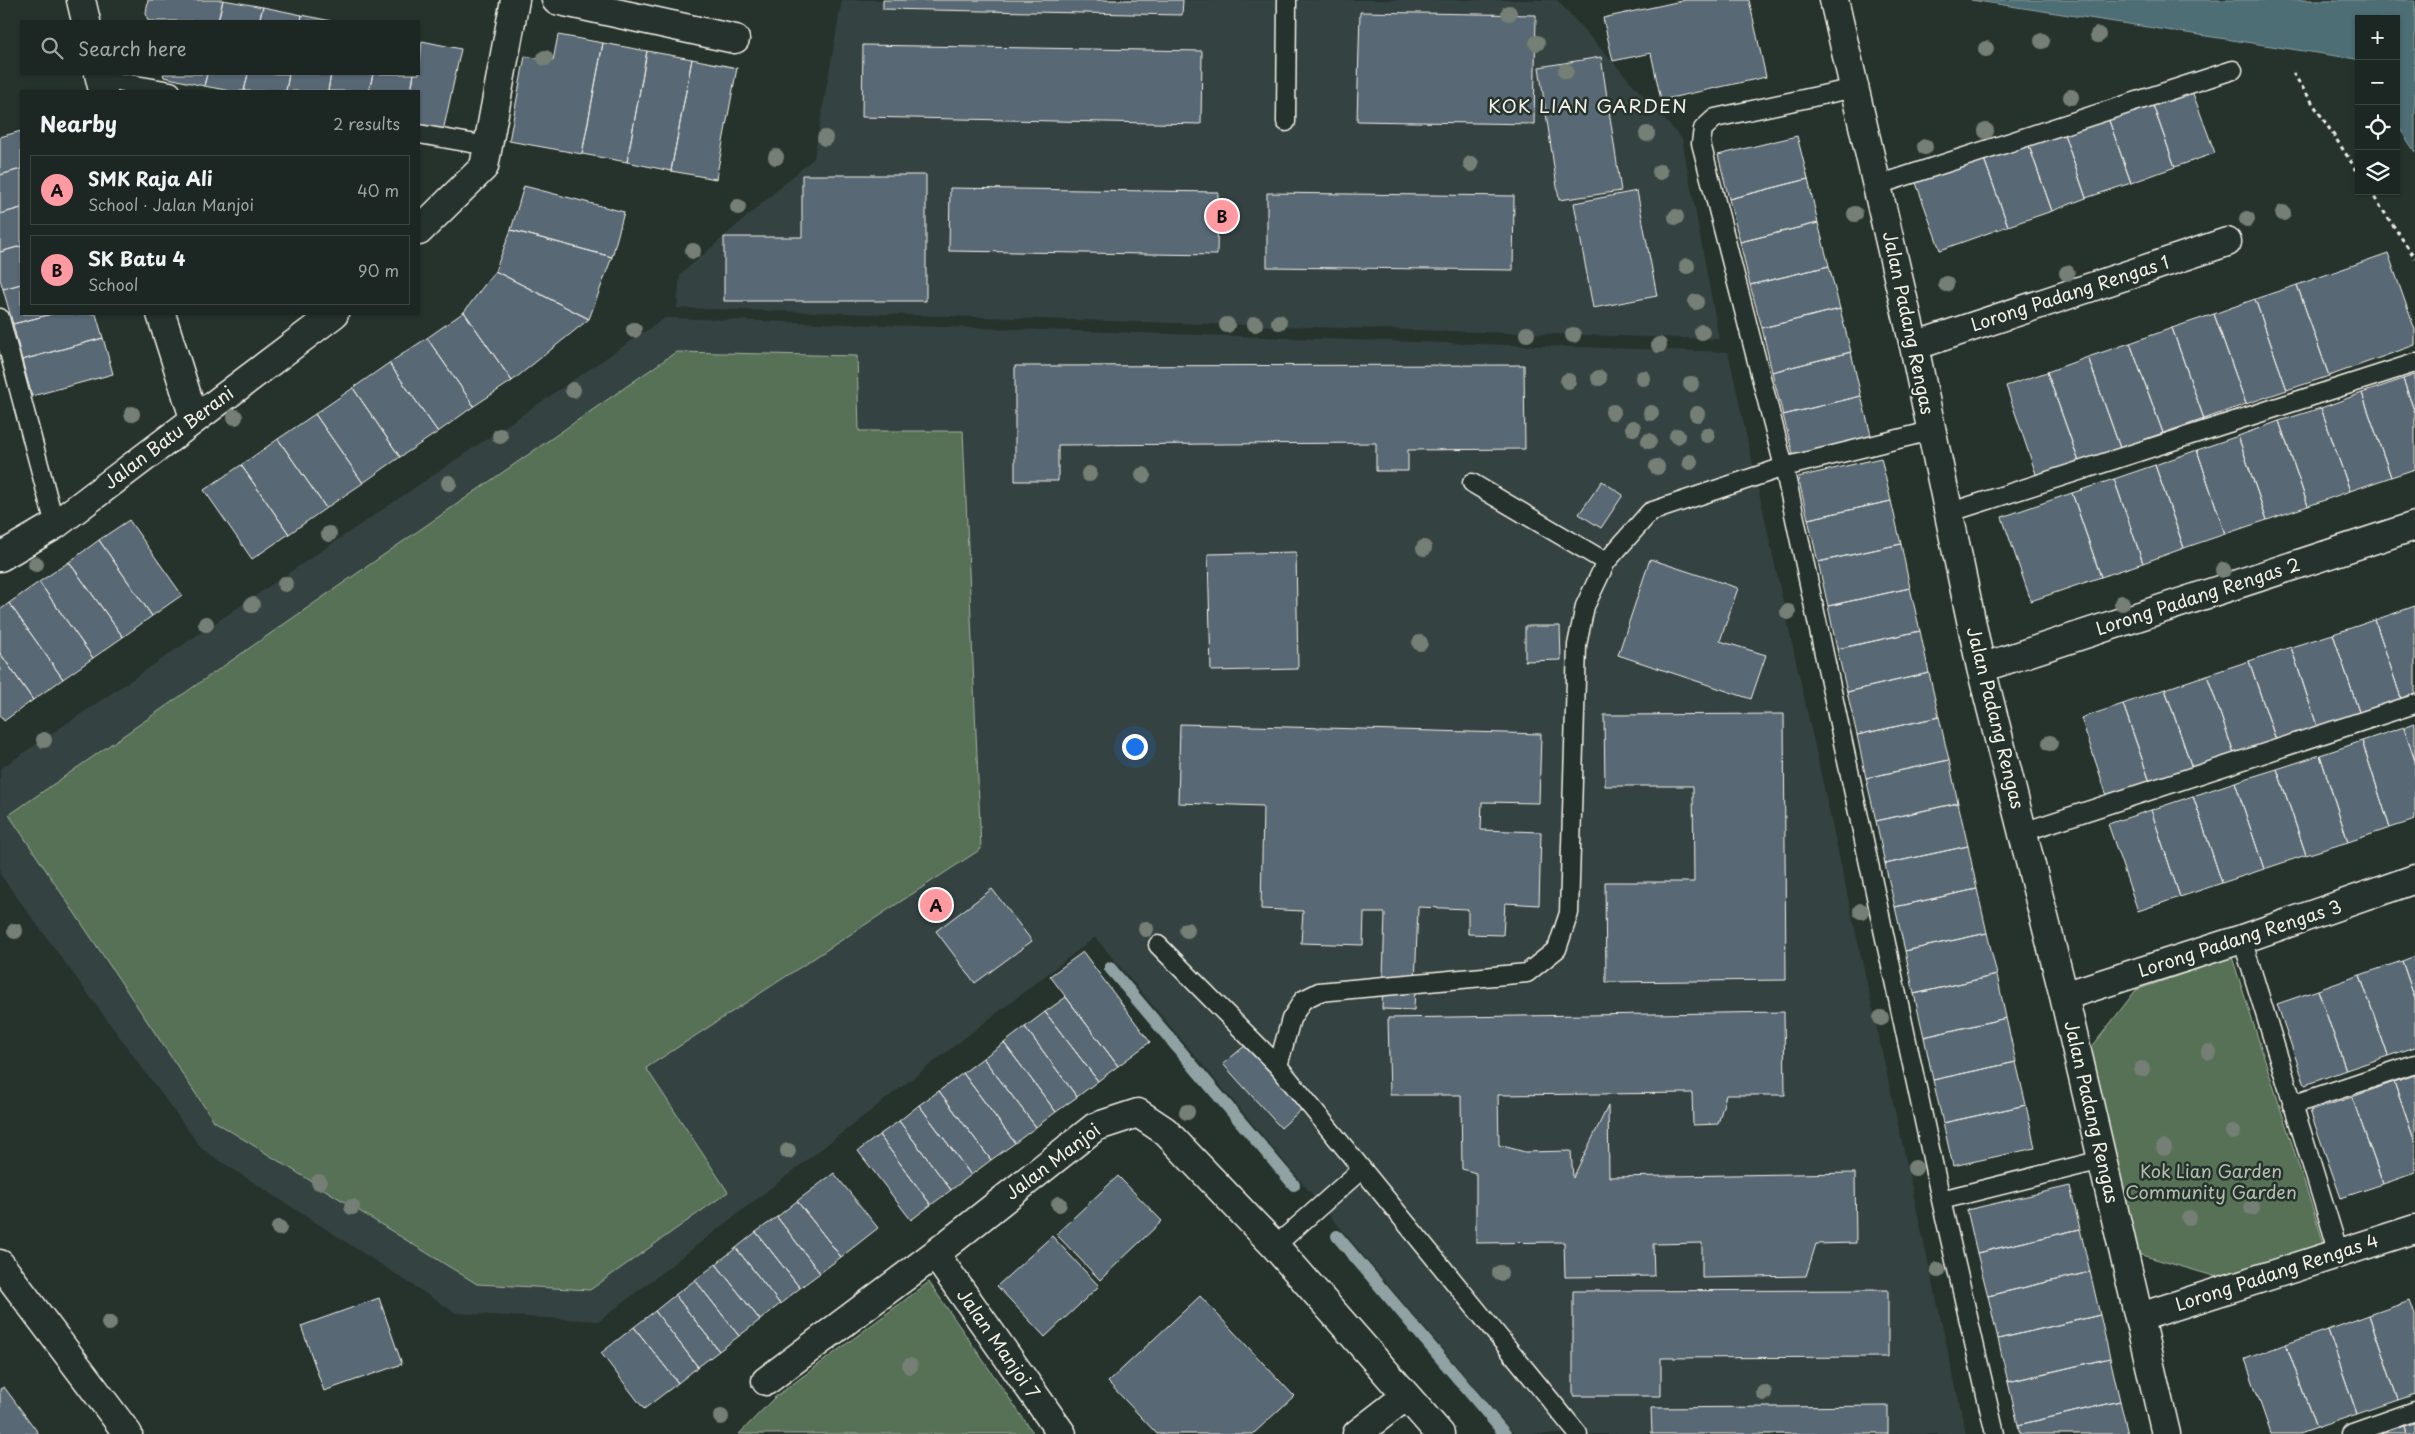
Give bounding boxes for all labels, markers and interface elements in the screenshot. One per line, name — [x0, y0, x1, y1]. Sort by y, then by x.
map controls — [2355, 15, 2400, 195]
button: + — [2355, 15, 2400, 60]
search box — [20, 20, 420, 75]
icon: search — [38, 34, 66, 62]
text: Search here — [78, 34, 187, 62]
button: − — [2355, 60, 2400, 105]
district label: KOK LIAN GARDEN — [1488, 91, 1688, 119]
button: locate — [2355, 105, 2400, 150]
text: Nearby — [40, 107, 117, 139]
text: 2 results — [333, 111, 400, 135]
button: layers — [2355, 150, 2400, 195]
text: SMK Raja Ali — [88, 164, 213, 192]
text: A — [51, 178, 63, 202]
text: 40 m — [357, 178, 399, 202]
text: School · Jalan Manjoi — [88, 192, 254, 216]
pin: B — [1206, 197, 1238, 235]
street label: Jalan Padang Rengas — [1877, 229, 1942, 417]
text: SK Batu 4 — [88, 244, 185, 272]
street label: Lorong Padang Rengas 1 — [1967, 248, 2172, 337]
text: B — [52, 258, 62, 282]
text: 90 m — [358, 258, 399, 282]
text: School — [88, 272, 138, 296]
street label: Jalan Batu Berani — [97, 379, 239, 495]
street label: Lorong Padang Rengas 2 — [2092, 550, 2303, 641]
street label: Jalan Padang Rengas — [1961, 624, 2032, 811]
your location — [1122, 734, 1148, 760]
pin: A — [920, 886, 952, 924]
street label: Lorong Padang Rengas 3 — [2134, 892, 2345, 983]
street label: Jalan Padang Rengas — [2058, 1018, 2127, 1206]
street label: Jalan Manjoi — [999, 1116, 1105, 1206]
park label: Kok Lian Garden Community Garden — [2125, 1157, 2297, 1205]
street label: Lorong Padang Rengas 4 — [2171, 1226, 2382, 1317]
street label: Jalan Manjoi 7 — [951, 1283, 1047, 1404]

